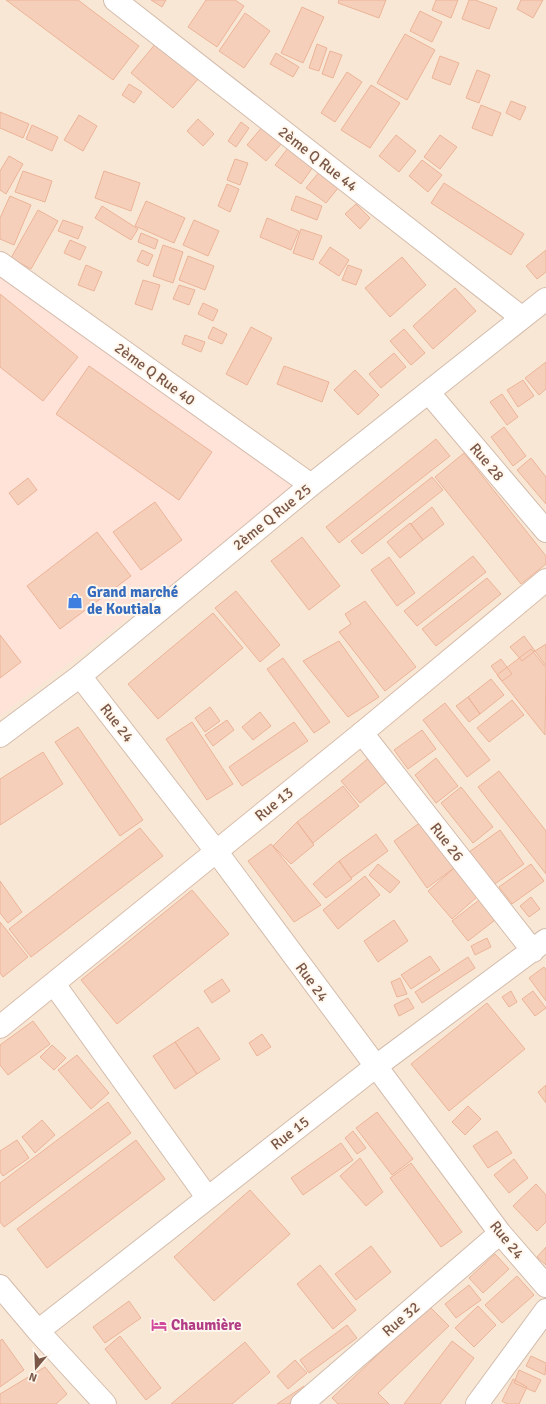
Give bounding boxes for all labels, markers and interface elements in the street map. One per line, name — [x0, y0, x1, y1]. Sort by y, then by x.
street label: 2ème Q Rue 44 — [275, 123, 361, 195]
street label: 2ème Q Rue 40 — [111, 339, 199, 409]
street label: Rue 28 — [466, 439, 508, 485]
street label: 2ème Q Rue 25 — [229, 480, 315, 554]
place label: Grand marché de Koutiala — [87, 583, 178, 618]
shop icon: Grand marché de Koutiala — [66, 592, 84, 610]
street label: Rue 24 — [96, 700, 138, 746]
street label: Rue 13 — [251, 783, 297, 825]
street label: Rue 26 — [426, 819, 468, 865]
street label: Rue 24 — [292, 959, 332, 1005]
street label: Rue 15 — [267, 1112, 313, 1154]
street label: Rue 24 — [486, 1217, 528, 1263]
street label: Rue 32 — [379, 1298, 423, 1340]
hotel icon: Chaumière — [150, 1316, 168, 1334]
place label: Chaumière — [171, 1316, 241, 1334]
north arrow — [16, 1348, 56, 1388]
text: N — [27, 1370, 39, 1384]

